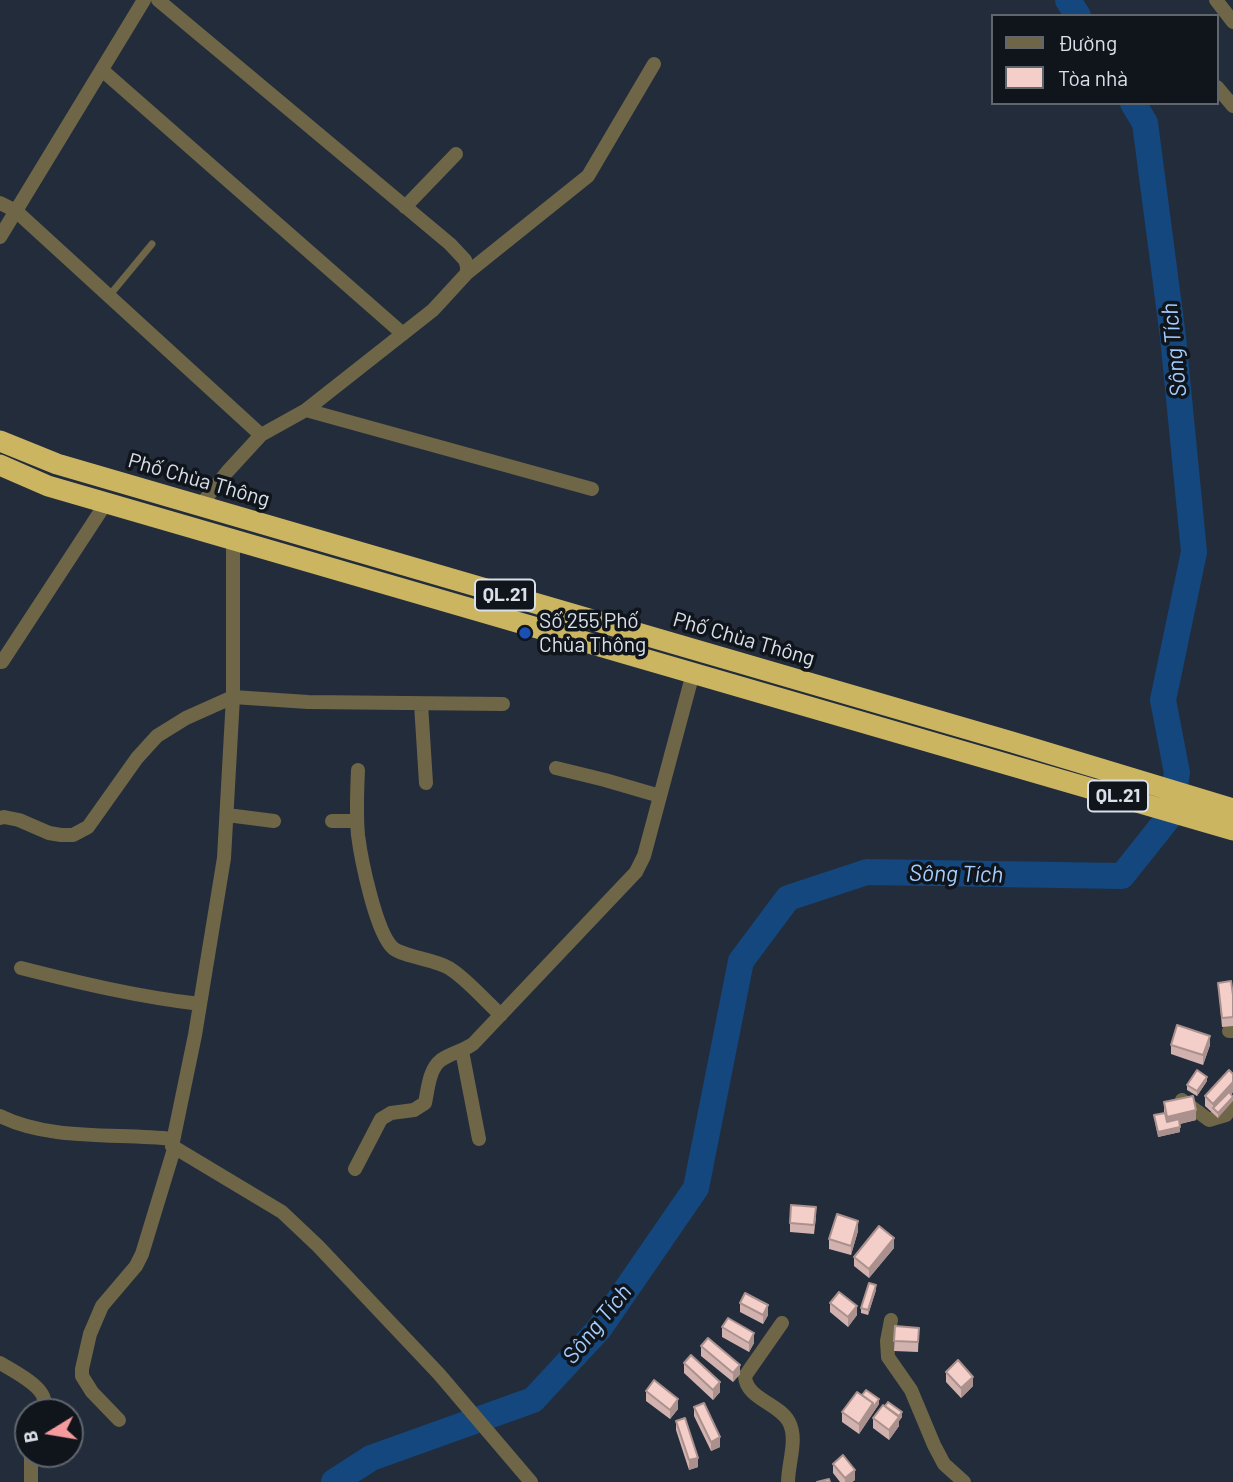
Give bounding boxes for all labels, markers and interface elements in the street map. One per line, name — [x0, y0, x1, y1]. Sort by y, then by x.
legend — [992, 14, 1219, 105]
text: Đường — [1058, 30, 1117, 55]
text: Tòa nhà — [1058, 65, 1128, 90]
water label: Sông Tích — [1155, 302, 1193, 398]
street label: Phố Chùa Thông — [125, 448, 273, 512]
road number: QL.21 — [475, 580, 535, 610]
street label: Phố Chùa Thông — [670, 607, 818, 671]
place label: Số 255 Phố Chùa Thông — [539, 608, 646, 658]
marker: Số 255 Phố Chùa Thông — [517, 625, 533, 641]
road number: QL.21 — [1088, 780, 1148, 811]
water label: Sông Tích — [909, 859, 1003, 889]
water label: Sông Tích — [557, 1279, 637, 1369]
north arrow — [14, 1398, 84, 1468]
text: B — [17, 1429, 42, 1445]

